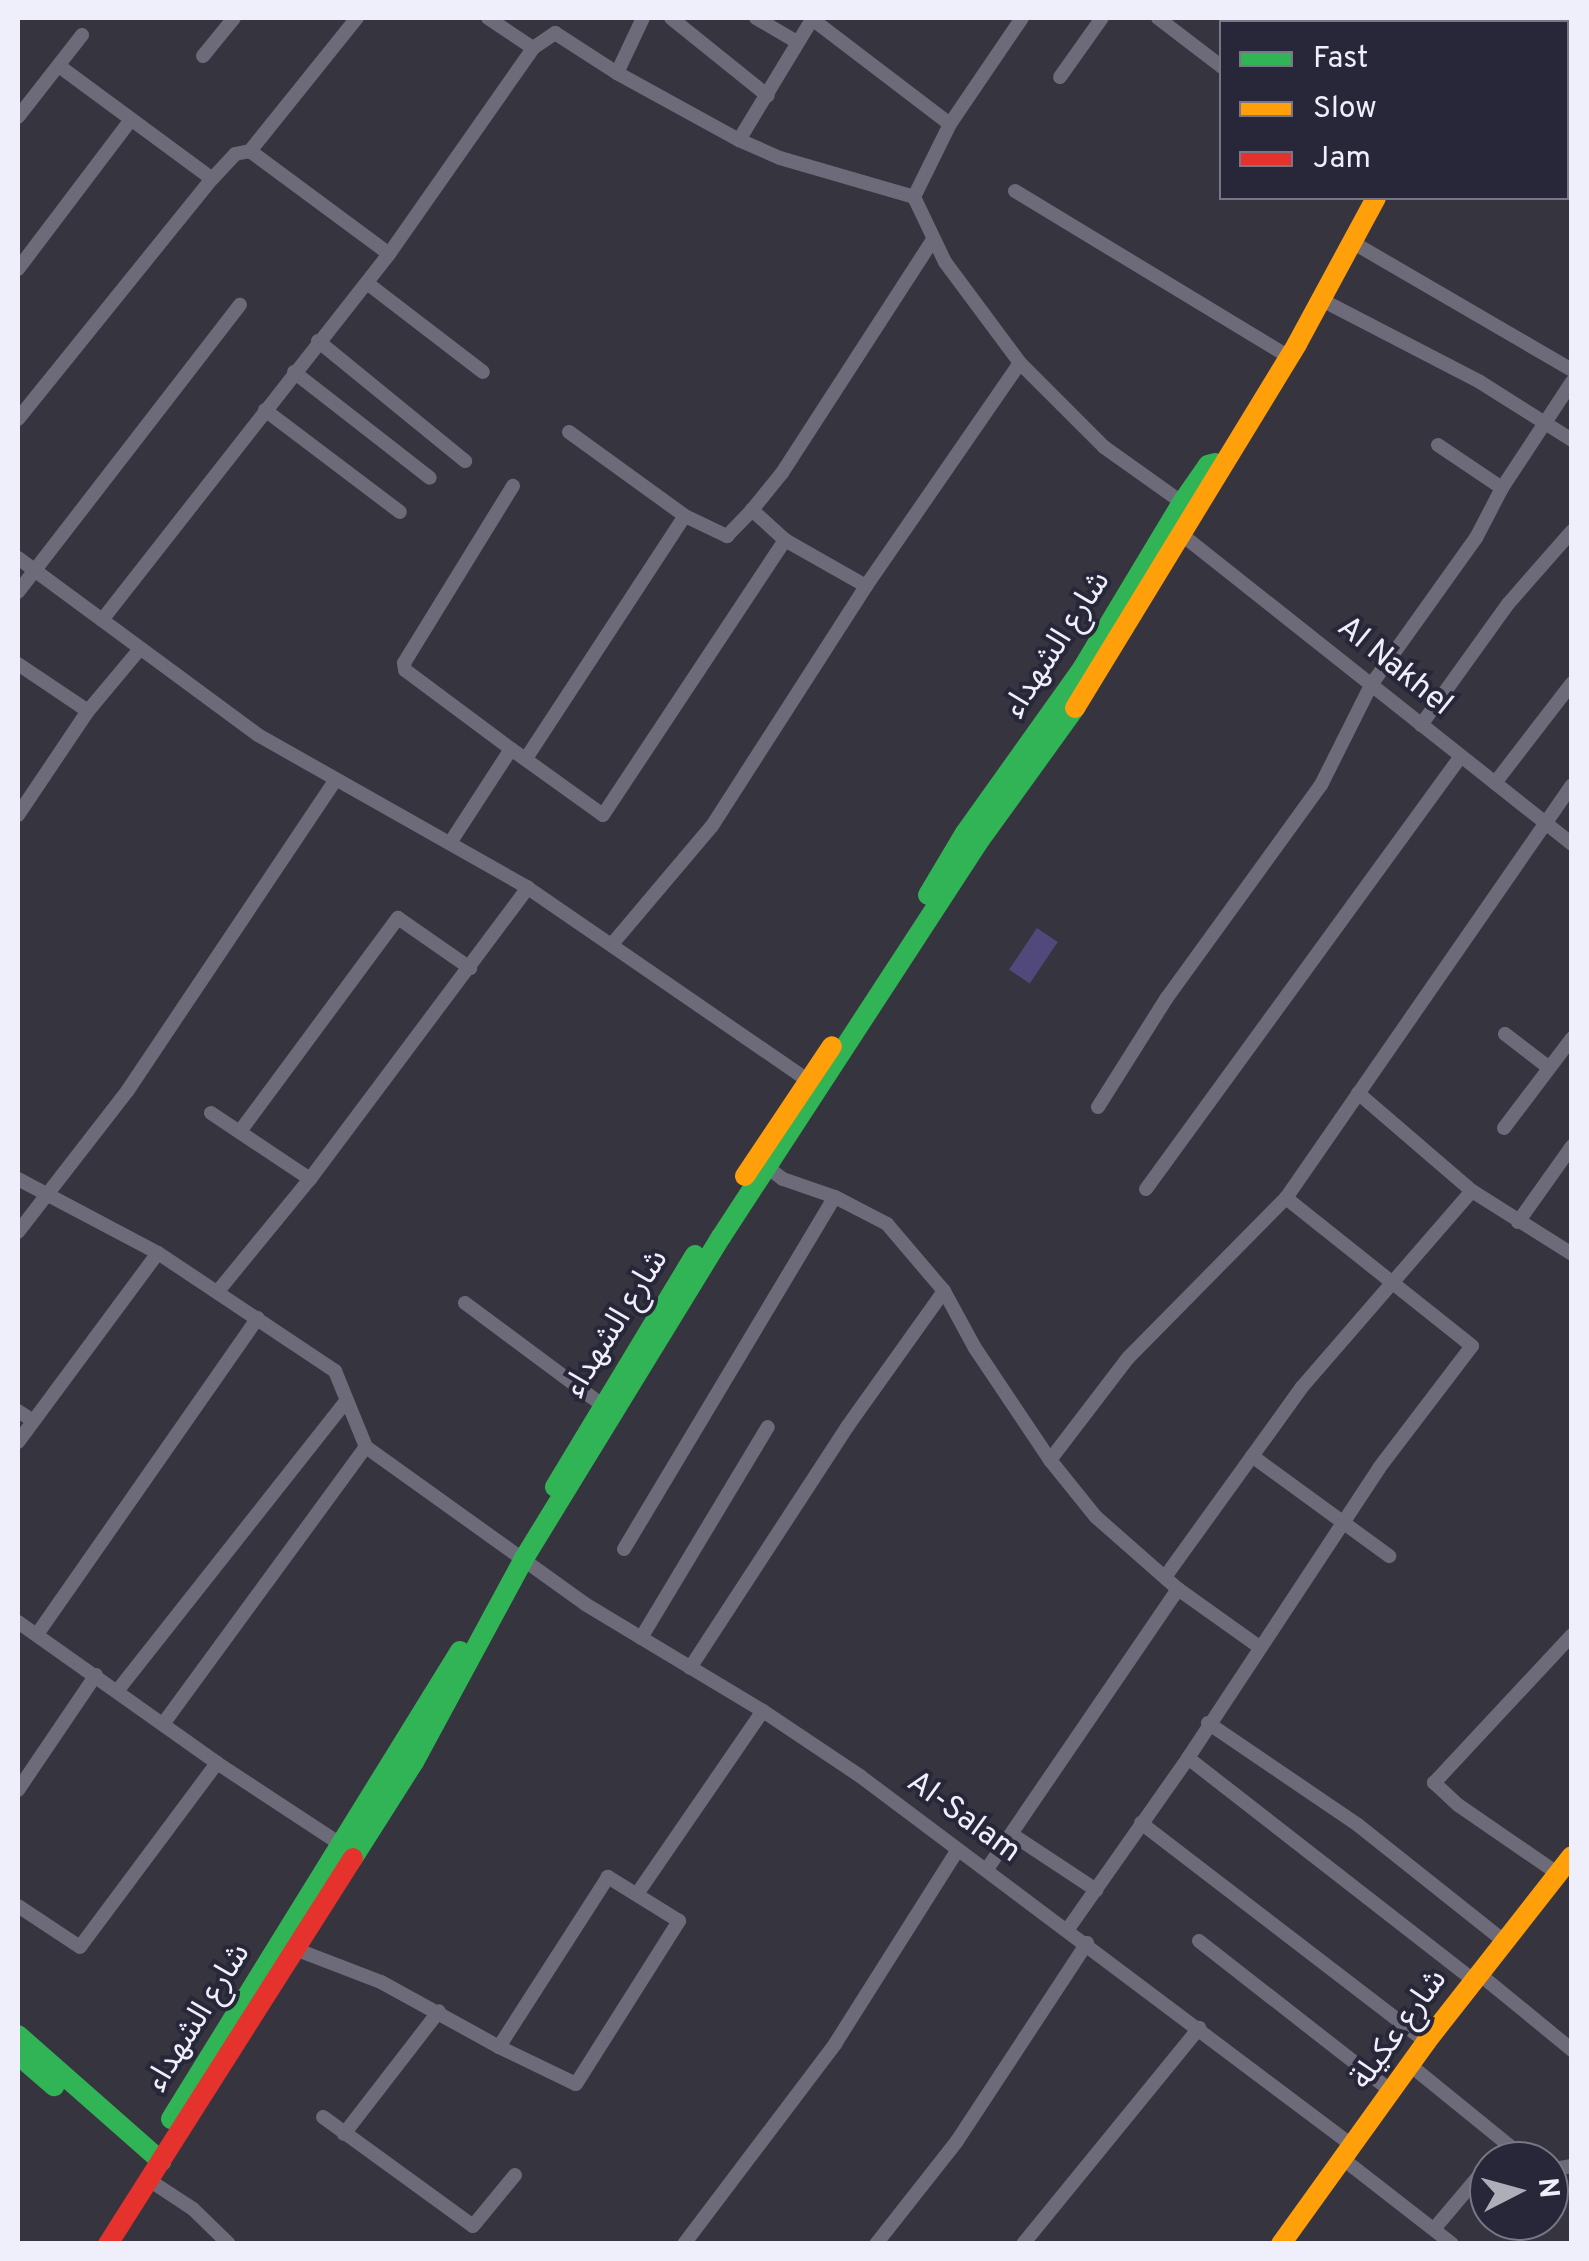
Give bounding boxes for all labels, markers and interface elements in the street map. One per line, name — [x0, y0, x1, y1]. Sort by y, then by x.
legend — [1219, 20, 1569, 200]
text: Fast — [1313, 41, 1368, 78]
text: Slow — [1313, 91, 1377, 128]
text: Jam — [1313, 141, 1371, 178]
street label: شارع الشهداء — [996, 564, 1120, 726]
street label: Al Nakhel — [1329, 609, 1459, 725]
street label: شارع الشهداء — [556, 1243, 678, 1405]
street label: Al-Salam — [899, 1764, 1027, 1872]
street label: شارع الشهداء — [138, 1937, 260, 2099]
street label: شارع عكيلة — [1344, 1962, 1456, 2098]
north arrow — [1469, 2141, 1569, 2241]
text: N — [1528, 2176, 1566, 2200]

